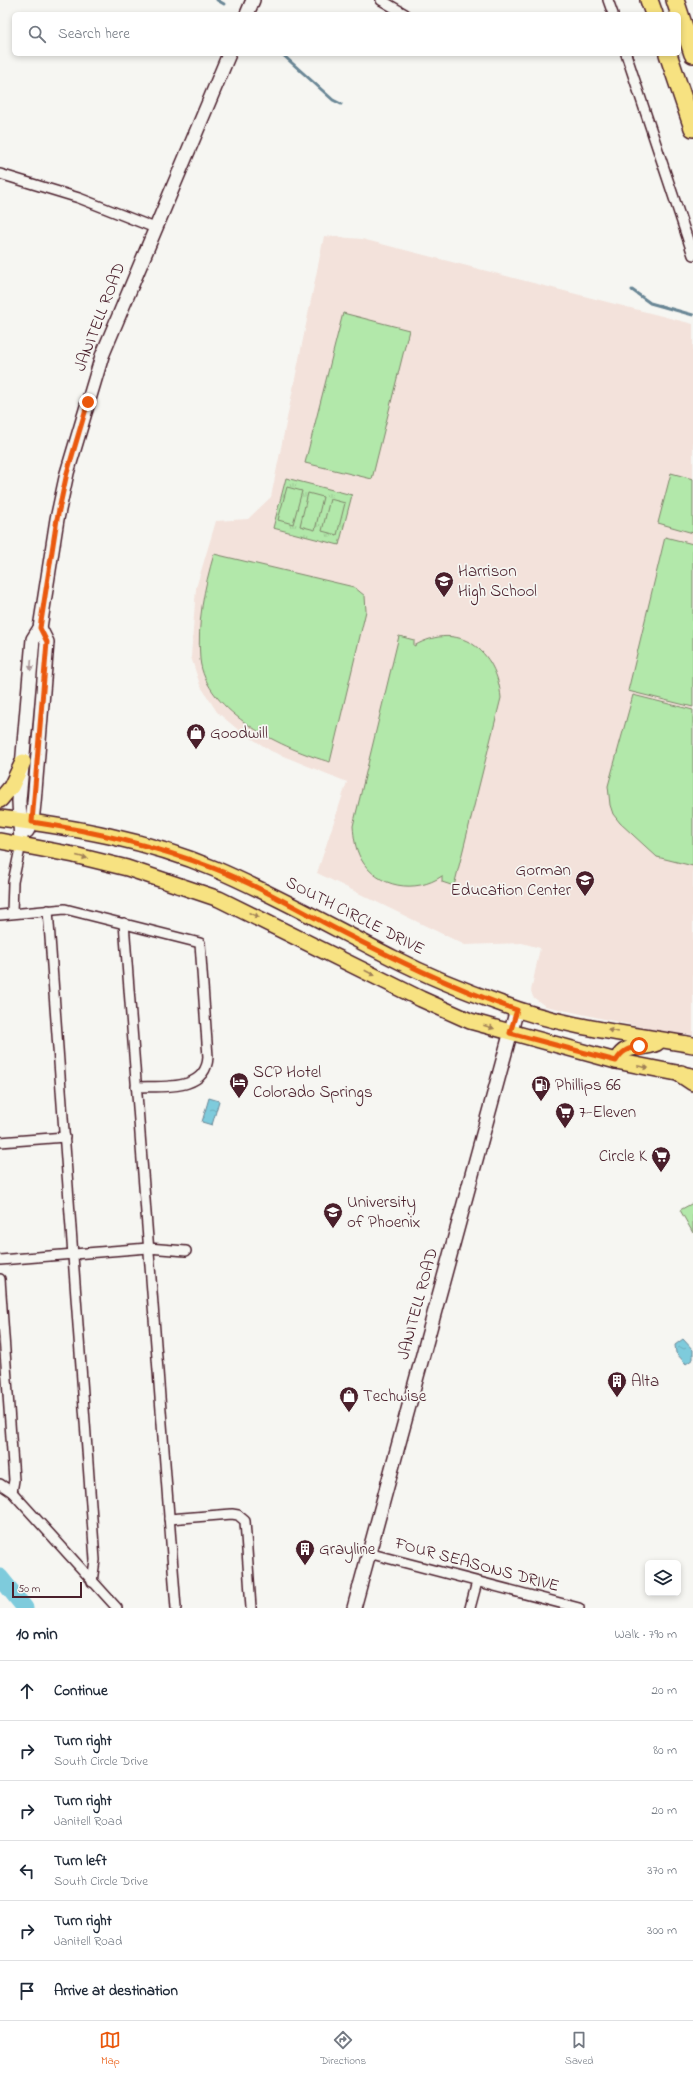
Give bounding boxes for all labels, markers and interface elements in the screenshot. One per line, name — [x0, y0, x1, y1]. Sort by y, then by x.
search box — [12, 12, 681, 56]
icon: search — [26, 23, 48, 45]
text: Search here — [58, 23, 130, 45]
street label: JANITELL ROAD — [68, 259, 132, 375]
route end — [79, 393, 97, 411]
place label: Harrison High School — [458, 559, 537, 606]
school or university icon: Harrison High School — [433, 570, 455, 598]
one-way arrow — [27, 659, 34, 671]
place label: Goodwill — [210, 721, 268, 746]
shop icon: Goodwill — [185, 722, 207, 750]
one-way arrow — [77, 854, 89, 860]
place label: Gorman Education Center — [451, 858, 572, 903]
school or university icon: Gorman Education Center — [574, 869, 596, 897]
street label: SOUTH CIRCLE DRIVE — [281, 870, 429, 962]
one-way arrow — [249, 912, 260, 918]
one-way arrow — [365, 970, 376, 976]
one-way arrow — [483, 1024, 495, 1030]
one-way arrow — [607, 1028, 619, 1034]
route start — [630, 1037, 648, 1055]
place label: SCP Hotel Colorado Springs — [253, 1060, 373, 1107]
one-way arrow — [637, 1064, 649, 1070]
hotel icon: SCP Hotel Colorado Springs — [228, 1071, 250, 1099]
place label: Phillips 66 — [555, 1073, 621, 1098]
fuel station icon: Phillips 66 — [530, 1074, 552, 1102]
place label: 7-Eleven — [579, 1100, 636, 1125]
supermarket icon: 7-Eleven — [554, 1101, 576, 1129]
place label: Circle K — [599, 1144, 648, 1169]
supermarket icon: Circle K — [650, 1145, 672, 1173]
place label: University of Phoenix — [347, 1190, 420, 1235]
school or university icon: University of Phoenix — [322, 1201, 344, 1229]
street label: JANITELL ROAD — [391, 1245, 445, 1363]
place label: Alta — [631, 1369, 659, 1394]
building icon: Alta — [606, 1370, 628, 1398]
place label: Techwise — [363, 1384, 427, 1409]
shop icon: Techwise — [338, 1385, 360, 1413]
street label: FOUR SEASONS DRIVE — [391, 1531, 562, 1599]
place label: Grayline — [319, 1537, 376, 1563]
building icon: Grayline — [294, 1538, 316, 1566]
map controls — [645, 1560, 681, 1596]
button: layers — [645, 1560, 681, 1596]
scale bar — [12, 1580, 82, 1599]
text: 50 m — [18, 1581, 40, 1597]
text: 10 min — [16, 1622, 58, 1647]
text: Walk · 790 m — [615, 1625, 677, 1644]
icon: ahead — [16, 1680, 38, 1702]
text: Continue — [54, 1680, 108, 1702]
text: 20 m — [652, 1681, 677, 1700]
text: Turn right — [54, 1730, 112, 1752]
icon: right — [16, 1740, 38, 1762]
text: 80 m — [653, 1741, 677, 1760]
text: South Circle Drive — [54, 1752, 148, 1771]
text: Turn right — [54, 1790, 112, 1812]
icon: right — [16, 1800, 38, 1822]
text: 20 m — [652, 1801, 677, 1820]
text: Janitell Road — [54, 1812, 122, 1831]
text: Turn left — [54, 1850, 107, 1872]
icon: left — [16, 1860, 38, 1882]
text: 370 m — [647, 1861, 677, 1880]
text: South Circle Drive — [54, 1872, 148, 1891]
text: Turn right — [54, 1910, 112, 1932]
icon: right — [16, 1920, 38, 1942]
text: 300 m — [647, 1921, 677, 1940]
text: Janitell Road — [54, 1932, 122, 1951]
icon: arrive — [16, 1980, 38, 2002]
text: Arrive at destination — [54, 1980, 178, 2002]
tab: Map — [99, 2029, 121, 2069]
tab: Directions — [320, 2029, 366, 2069]
tab: Saved — [565, 2029, 594, 2069]

